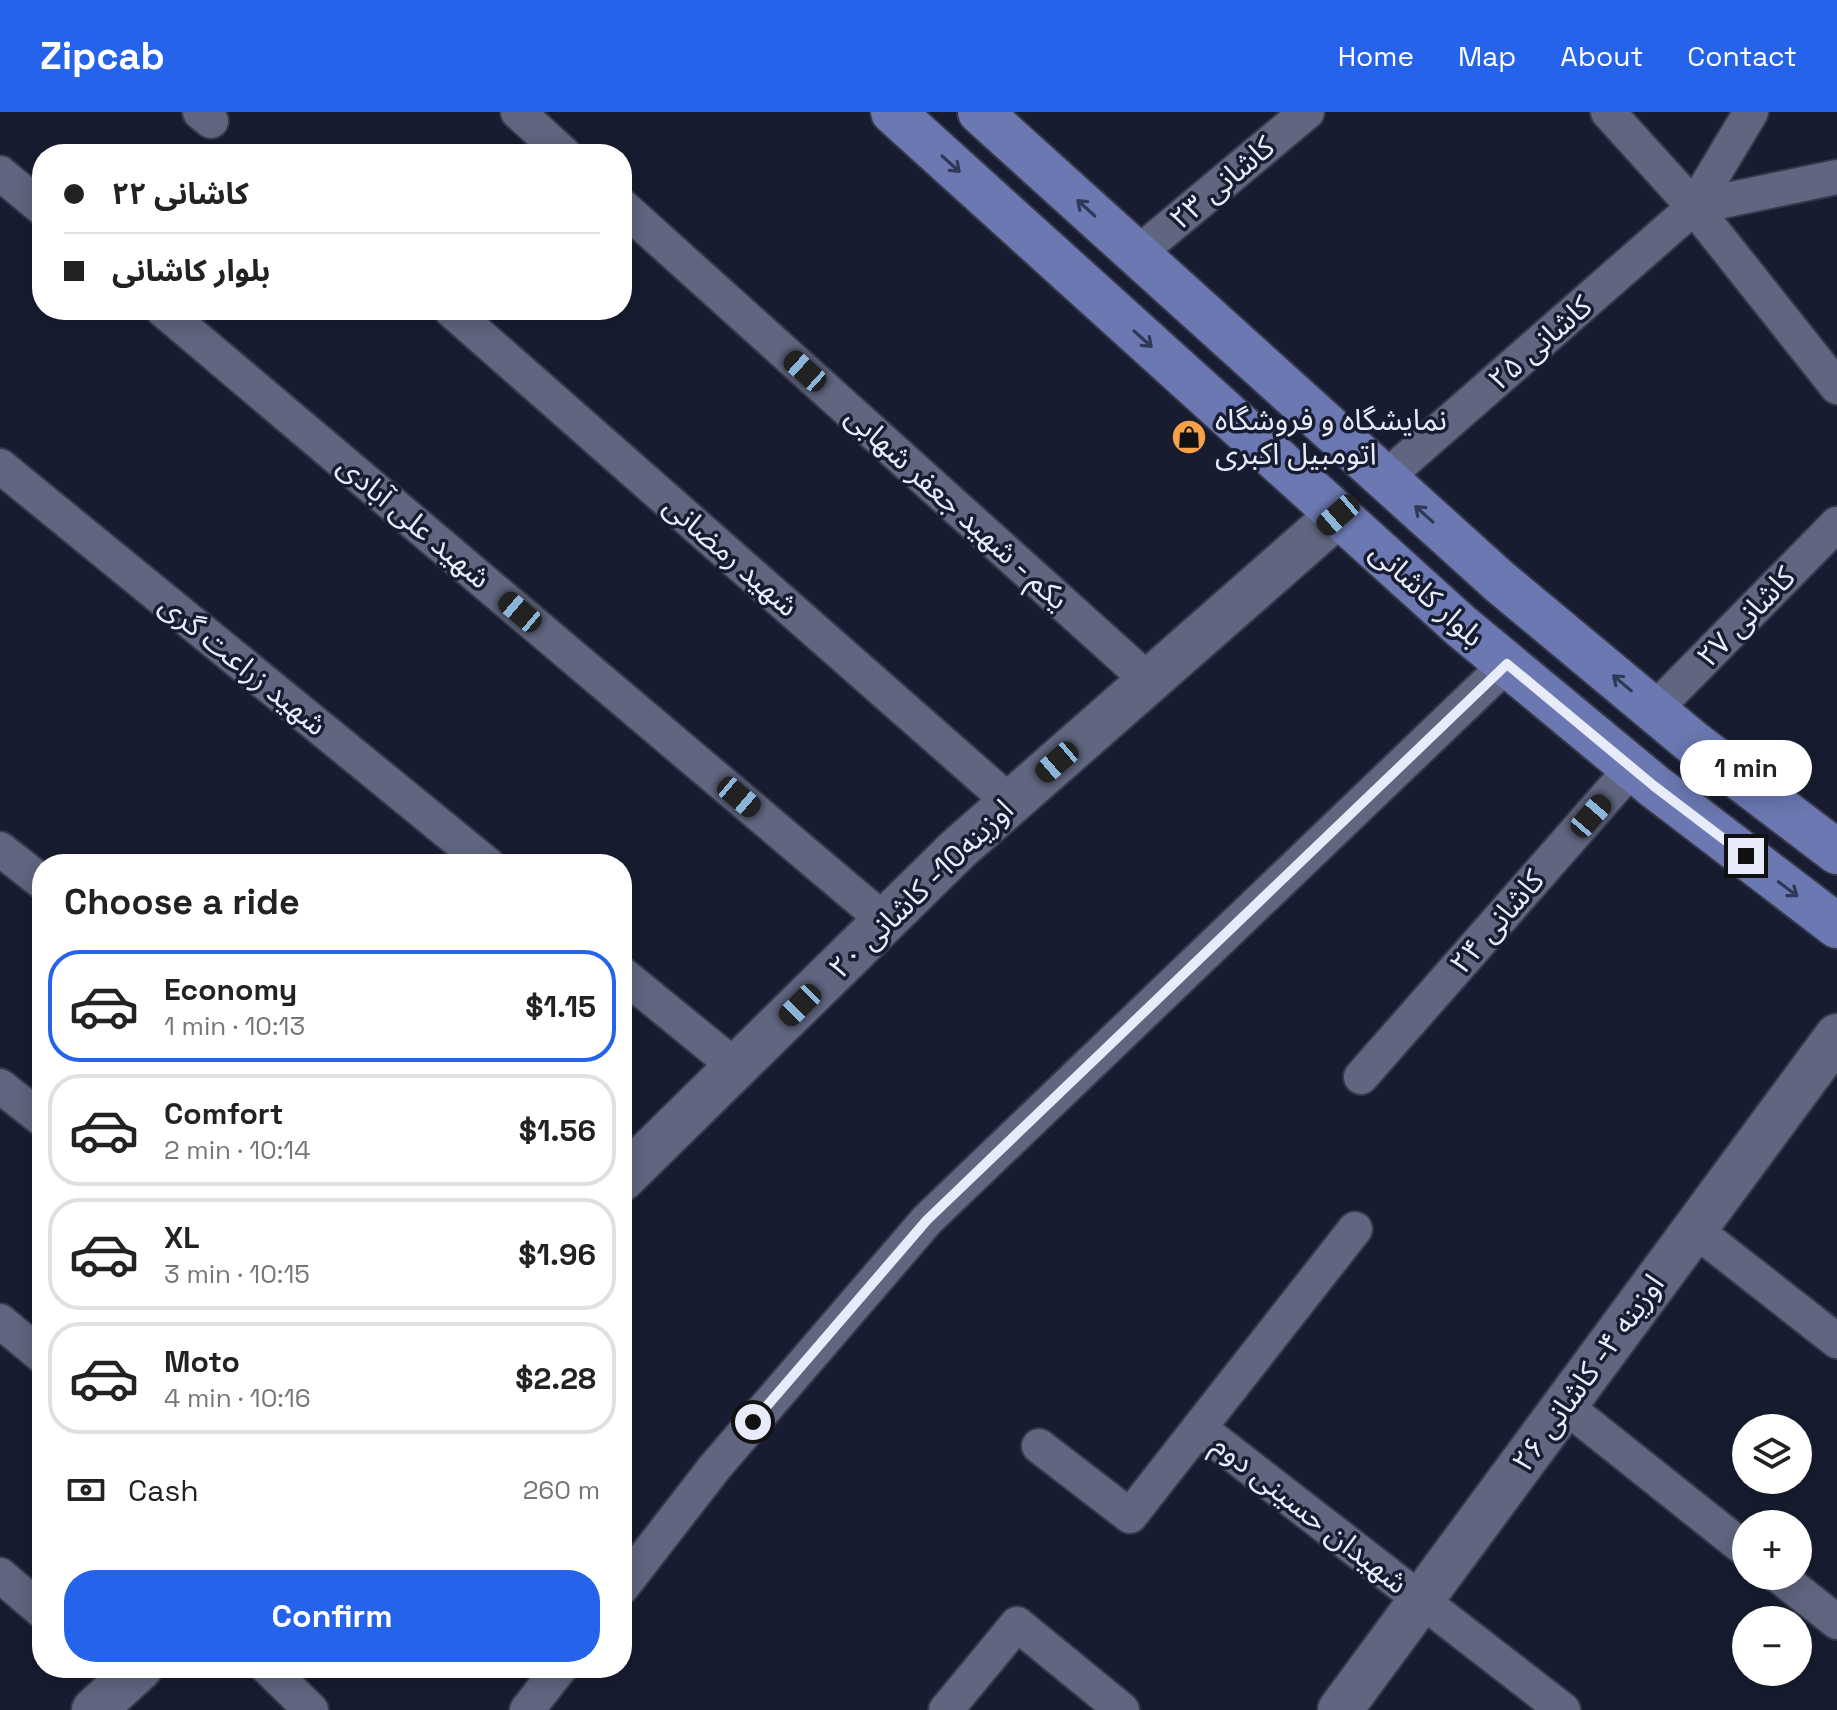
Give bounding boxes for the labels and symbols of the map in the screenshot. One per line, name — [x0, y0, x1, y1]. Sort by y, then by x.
street label: کاشانی ۲۳ — [1161, 127, 1283, 238]
one-way arrow — [940, 155, 960, 173]
one-way arrow — [1077, 199, 1097, 217]
street label: کاشانی ۲۵ — [1480, 286, 1600, 399]
one-way arrow — [1133, 329, 1153, 347]
car — [779, 346, 831, 396]
street label: یکم - شهید جعفر شهابی — [835, 397, 1077, 621]
place label: نمایشگاه و فروشگاه اتومبیل اکبری — [1215, 400, 1447, 473]
shop icon: نمایشگاه و فروشگاه اتومبیل اکبری — [1170, 418, 1208, 456]
street label: شهید علی آبادی — [330, 446, 499, 597]
street label: شهید رمضانی — [656, 486, 807, 625]
car — [1312, 490, 1364, 540]
one-way arrow — [1415, 505, 1435, 523]
street label: بلوار کاشانی — [1362, 532, 1493, 655]
street label: کاشانی ۲۷ — [1688, 557, 1804, 675]
street label: شهید زراعت گری — [152, 585, 335, 744]
car — [494, 587, 546, 637]
one-way arrow — [1612, 674, 1632, 692]
car — [1031, 737, 1083, 787]
callout: 1 min — [1680, 740, 1812, 796]
car — [713, 772, 765, 822]
street label: اوزینه10- کاشانی ۲۰ — [820, 790, 1021, 987]
car — [1566, 790, 1616, 842]
route end — [1728, 838, 1764, 874]
street label: ۲۴ کاشانی — [1441, 861, 1553, 982]
one-way arrow — [1777, 880, 1798, 897]
car — [775, 980, 825, 1030]
street label: اوزینه ۴- کاشانی ۲۶ — [1503, 1266, 1673, 1479]
route start — [735, 1404, 771, 1440]
street label: شهیدان حسینی دوم — [1203, 1425, 1416, 1605]

